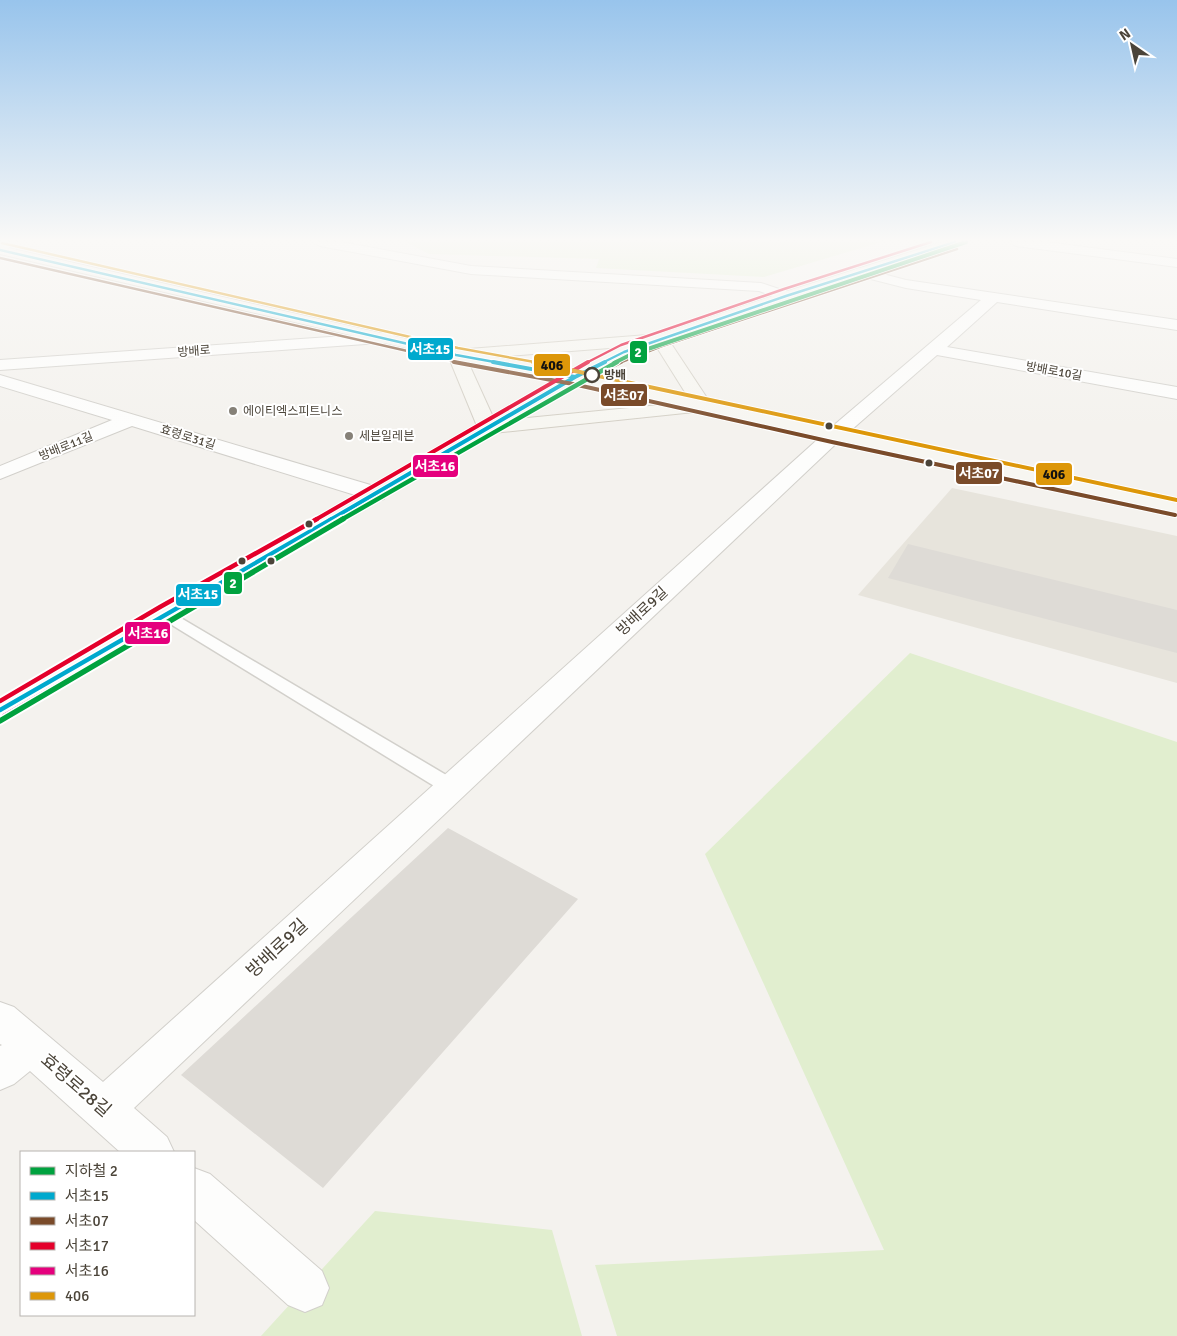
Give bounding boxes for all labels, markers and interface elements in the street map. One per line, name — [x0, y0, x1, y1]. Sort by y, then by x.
north arrow — [1107, 20, 1157, 70]
text: N — [1116, 25, 1134, 44]
line badge: 서초15 — [407, 337, 454, 361]
line badge: 2 — [629, 340, 648, 364]
text: 서초15 — [410, 341, 450, 358]
street label: 방배로 — [177, 343, 211, 360]
text: 2 — [634, 344, 642, 361]
line badge: 406 — [533, 353, 571, 377]
text: 406 — [541, 357, 564, 374]
street label: 방배로10길 — [1024, 359, 1083, 384]
marker: 방배 — [584, 367, 600, 383]
place label: 방배 — [604, 368, 626, 383]
line badge: 서초07 — [600, 383, 648, 407]
text: 서초07 — [604, 387, 645, 404]
place label: 에이티엑스피트니스 — [243, 404, 342, 419]
marker: 에이티엑스피트니스 — [227, 405, 239, 417]
unlabelled marker — [824, 421, 834, 431]
street label: 효령로31길 — [158, 422, 217, 453]
street label: 방배로11길 — [37, 429, 95, 464]
place label: 세븐일레븐 — [359, 429, 414, 444]
marker: 세븐일레븐 — [343, 430, 355, 442]
line badge: 서초16 — [412, 454, 459, 478]
text: 서초16 — [415, 458, 456, 475]
unlabelled marker — [924, 458, 934, 468]
line badge: 서초07 — [955, 461, 1003, 485]
line badge: 406 — [1035, 462, 1073, 486]
text: 서초07 — [959, 465, 1000, 482]
text: 406 — [1043, 466, 1066, 483]
unlabelled marker — [304, 519, 314, 529]
unlabelled marker — [237, 556, 247, 566]
unlabelled marker — [266, 556, 276, 566]
line badge: 2 — [223, 571, 243, 595]
text: 2 — [229, 575, 237, 592]
line badge: 서초15 — [175, 583, 222, 607]
street label: 방배로9길 — [613, 583, 671, 639]
text: 서초15 — [178, 586, 218, 603]
line badge: 서초16 — [124, 621, 171, 645]
text: 서초16 — [128, 625, 169, 642]
street label: 방배로9길 — [242, 914, 312, 982]
street label: 효령로28길 — [36, 1049, 116, 1121]
legend — [20, 1151, 195, 1316]
text: 지하철 2 — [65, 1162, 118, 1180]
text: 서초15 — [65, 1187, 109, 1205]
text: 서초07 — [65, 1212, 109, 1230]
text: 서초17 — [65, 1237, 109, 1255]
text: 서초16 — [65, 1262, 109, 1280]
text: 406 — [65, 1287, 89, 1305]

